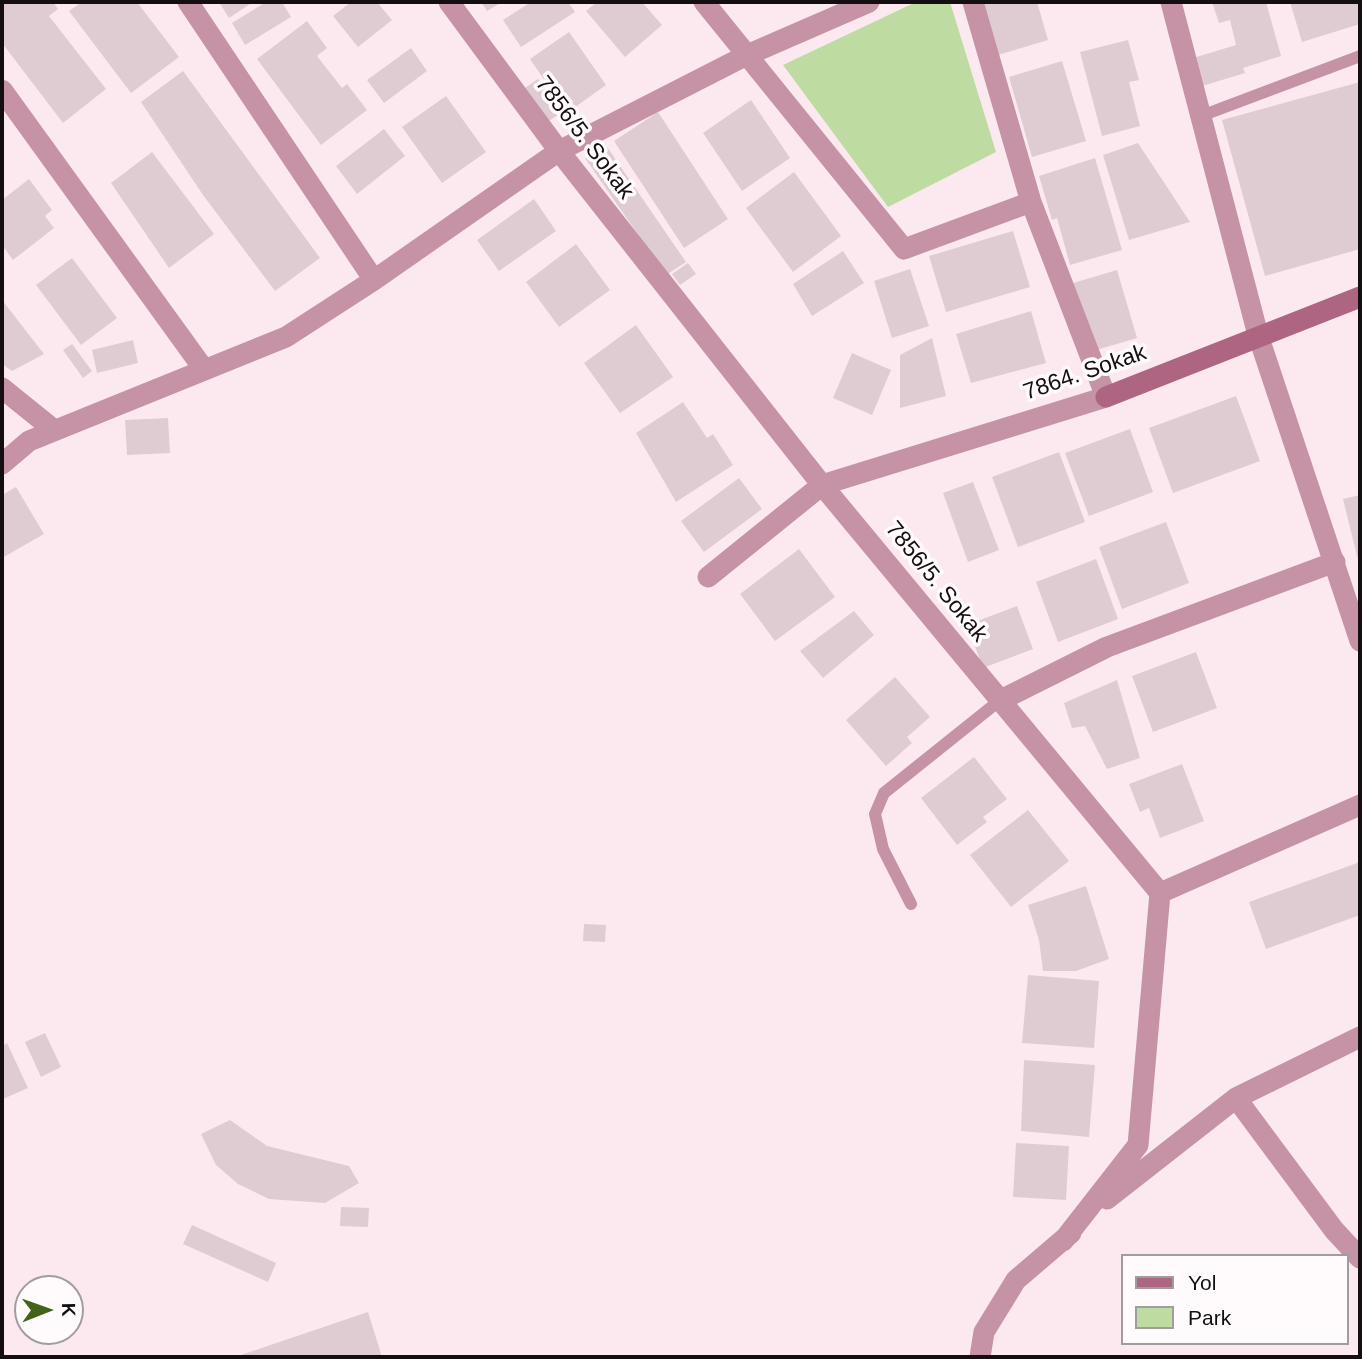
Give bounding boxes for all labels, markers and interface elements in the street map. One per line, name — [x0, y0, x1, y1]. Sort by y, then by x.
street label: 7856/5. Sokak — [529, 71, 639, 205]
street label: 7864. Sokak — [1020, 339, 1150, 407]
street label: 7856/5. Sokak — [879, 516, 993, 648]
legend — [1120, 1254, 1348, 1345]
text: Yol — [1188, 1271, 1216, 1294]
north arrow — [14, 1275, 84, 1345]
text: K — [58, 1303, 79, 1317]
text: Park — [1188, 1306, 1231, 1329]

